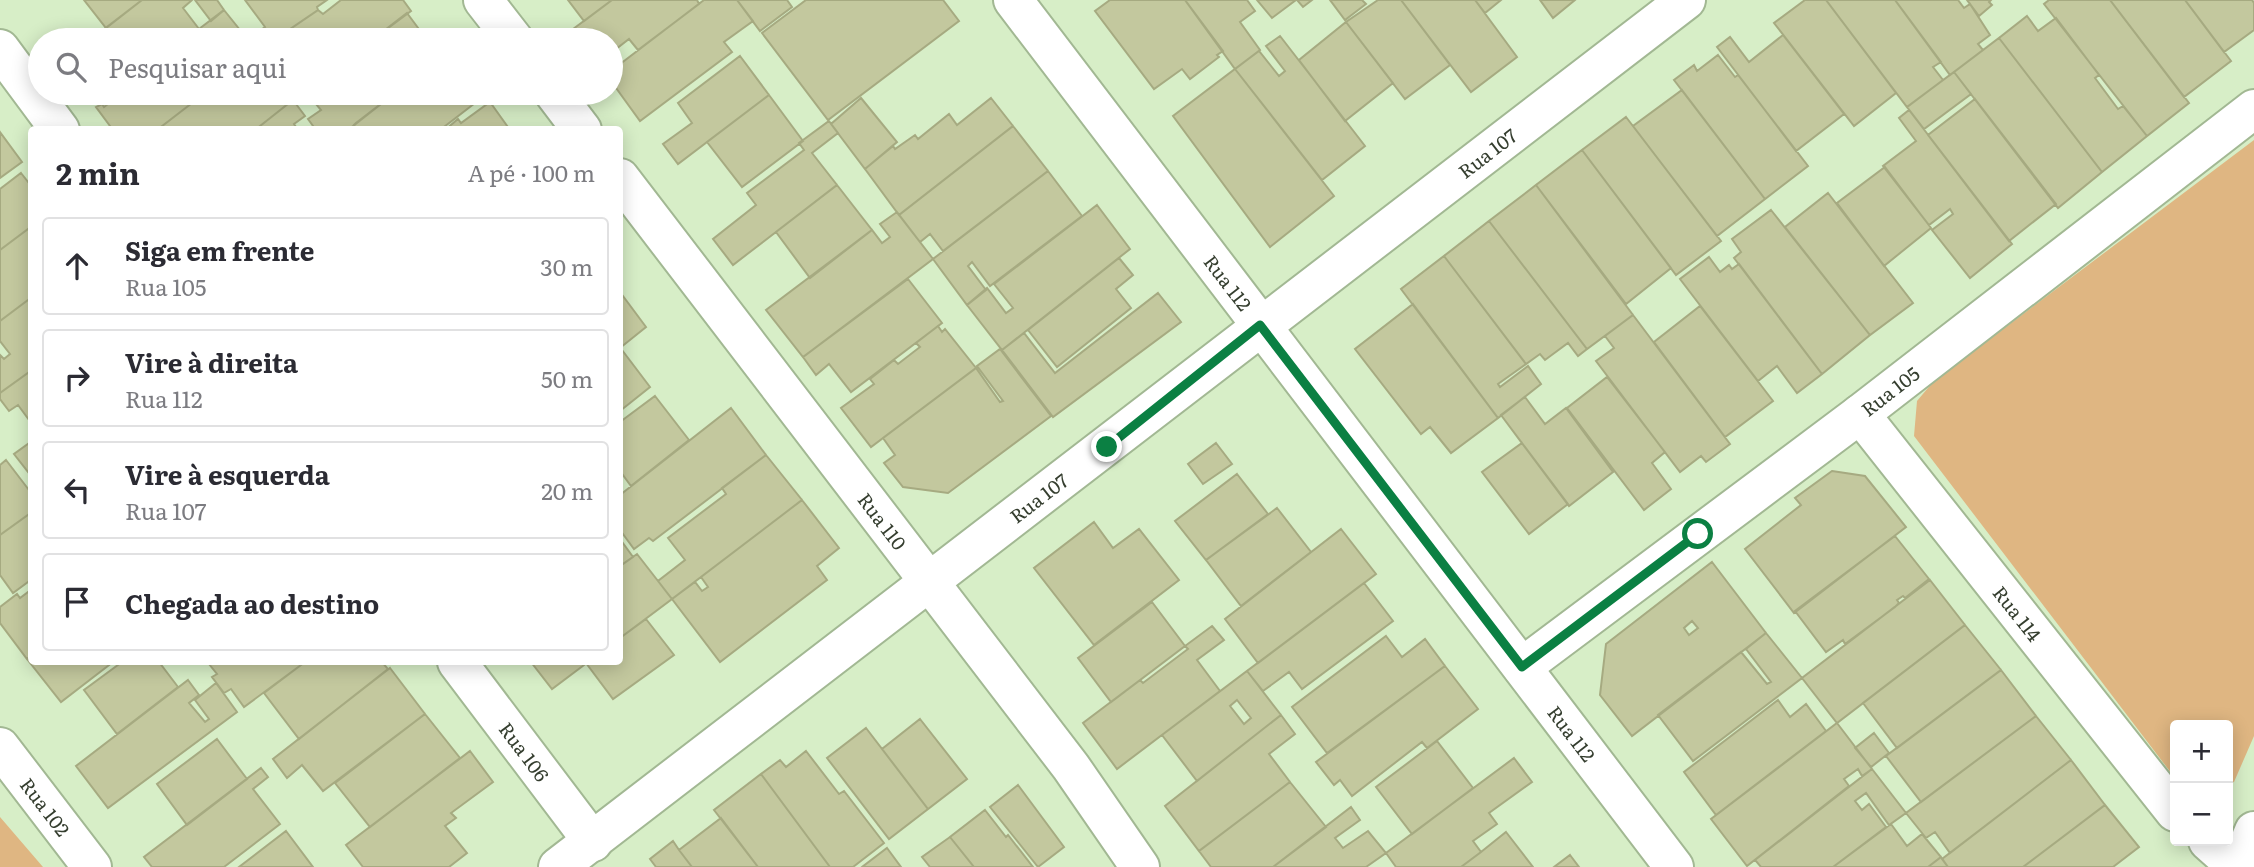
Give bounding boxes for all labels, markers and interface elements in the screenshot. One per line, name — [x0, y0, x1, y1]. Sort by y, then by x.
search box — [28, 28, 623, 105]
text: Pesquisar aqui — [108, 47, 286, 86]
icon: search — [52, 48, 90, 86]
street label: Rua 107 — [1452, 121, 1523, 184]
text: 2 min — [56, 150, 140, 194]
text: A pé · 100 m — [468, 155, 595, 189]
text: Siga em frente — [125, 230, 314, 269]
icon: ahead — [58, 247, 96, 285]
street label: Rua 112 — [1198, 248, 1259, 316]
text: 30 m — [540, 249, 593, 283]
text: Rua 105 — [125, 269, 207, 303]
text: Vire à direita — [125, 342, 298, 381]
icon: right — [58, 359, 96, 397]
street label: Rua 105 — [1855, 359, 1925, 423]
text: 50 m — [541, 361, 593, 395]
text: Rua 112 — [125, 381, 203, 415]
route end — [1091, 431, 1122, 462]
text: Vire à esquerda — [125, 454, 330, 493]
street label: Rua 107 — [1003, 466, 1074, 529]
icon: left — [58, 471, 96, 509]
text: 20 m — [541, 473, 593, 507]
street label: Rua 110 — [852, 486, 914, 556]
text: Rua 107 — [125, 493, 207, 527]
route start — [1682, 518, 1713, 549]
street label: Rua 114 — [1987, 579, 2049, 647]
icon: arrive — [58, 583, 96, 621]
text: Chegada ao destino — [125, 583, 379, 622]
street label: Rua 112 — [1541, 699, 1603, 767]
street label: Rua 106 — [493, 716, 556, 787]
map controls — [2170, 720, 2233, 846]
button: + — [2170, 720, 2233, 783]
street label: Rua 102 — [14, 771, 77, 842]
button: − — [2170, 783, 2233, 846]

